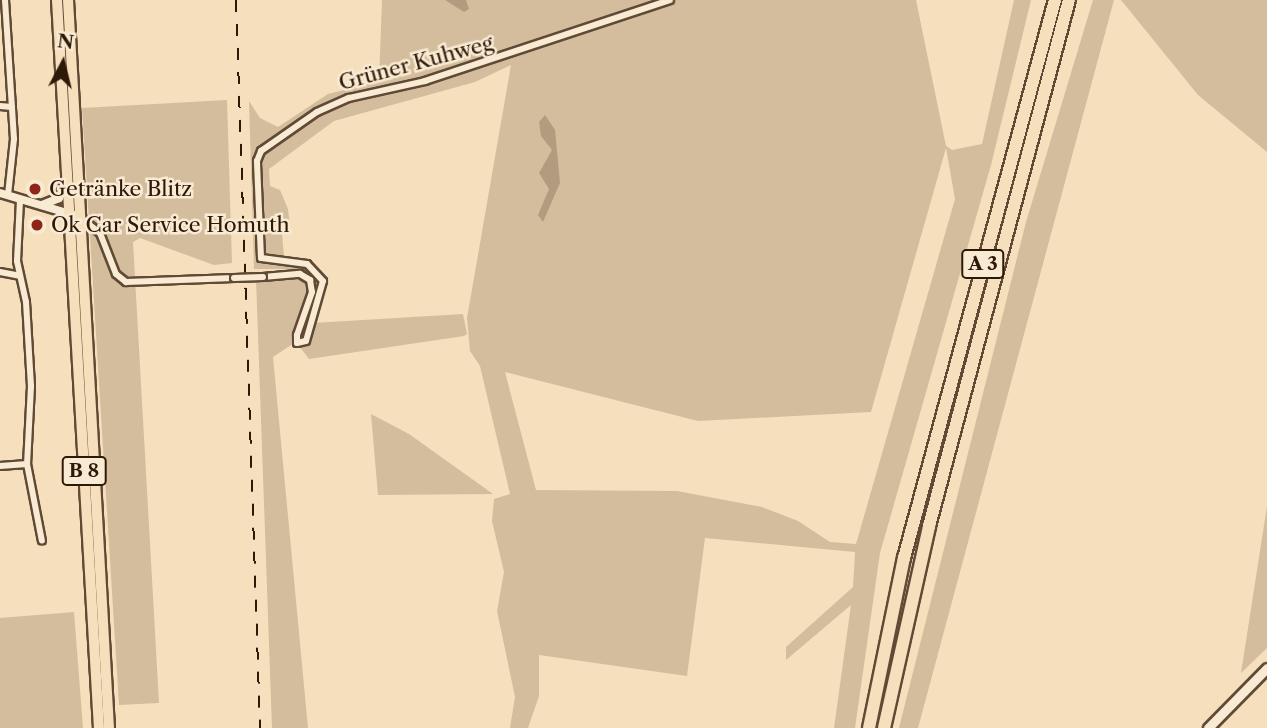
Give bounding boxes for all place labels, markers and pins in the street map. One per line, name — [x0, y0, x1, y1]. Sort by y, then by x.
place label: Getränke Blitz — [49, 176, 192, 202]
marker: Getränke Blitz — [27, 181, 43, 197]
place label: Ok Car Service Homuth — [51, 212, 290, 238]
marker: Ok Car Service Homuth — [29, 217, 45, 233]

